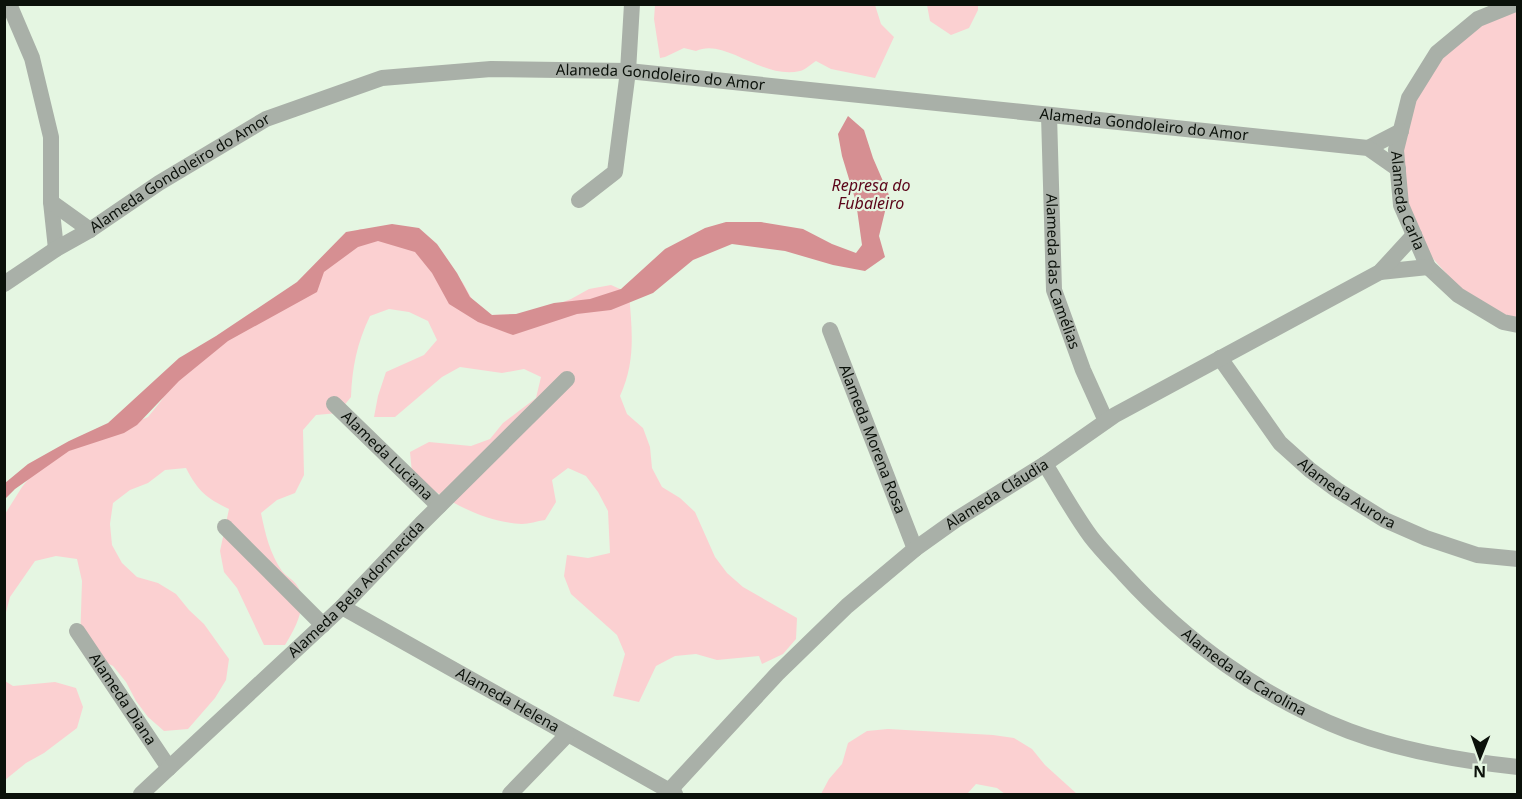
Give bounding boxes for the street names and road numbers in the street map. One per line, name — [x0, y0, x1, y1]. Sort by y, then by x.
street label: Alameda Gondoleiro do Amor — [556, 59, 766, 94]
street label: Alameda Gondoleiro do Amor — [1039, 103, 1249, 144]
street label: Alameda Gondoleiro do Amor — [85, 108, 273, 237]
street label: Alameda Carla — [1387, 150, 1430, 253]
street label: Alameda das Camélias — [1042, 193, 1086, 352]
street label: Alameda Morena Rosa — [835, 361, 911, 516]
street label: Alameda Luciana — [338, 406, 438, 504]
street label: Alameda Cláudia — [940, 453, 1052, 534]
street label: Alameda Aurora — [1294, 453, 1399, 532]
street label: Alameda Bela Adormecida — [283, 516, 428, 662]
street label: Alameda da Carolina — [1178, 623, 1310, 720]
street label: Alameda Diana — [85, 649, 162, 748]
street label: Alameda Helena — [453, 662, 563, 736]

